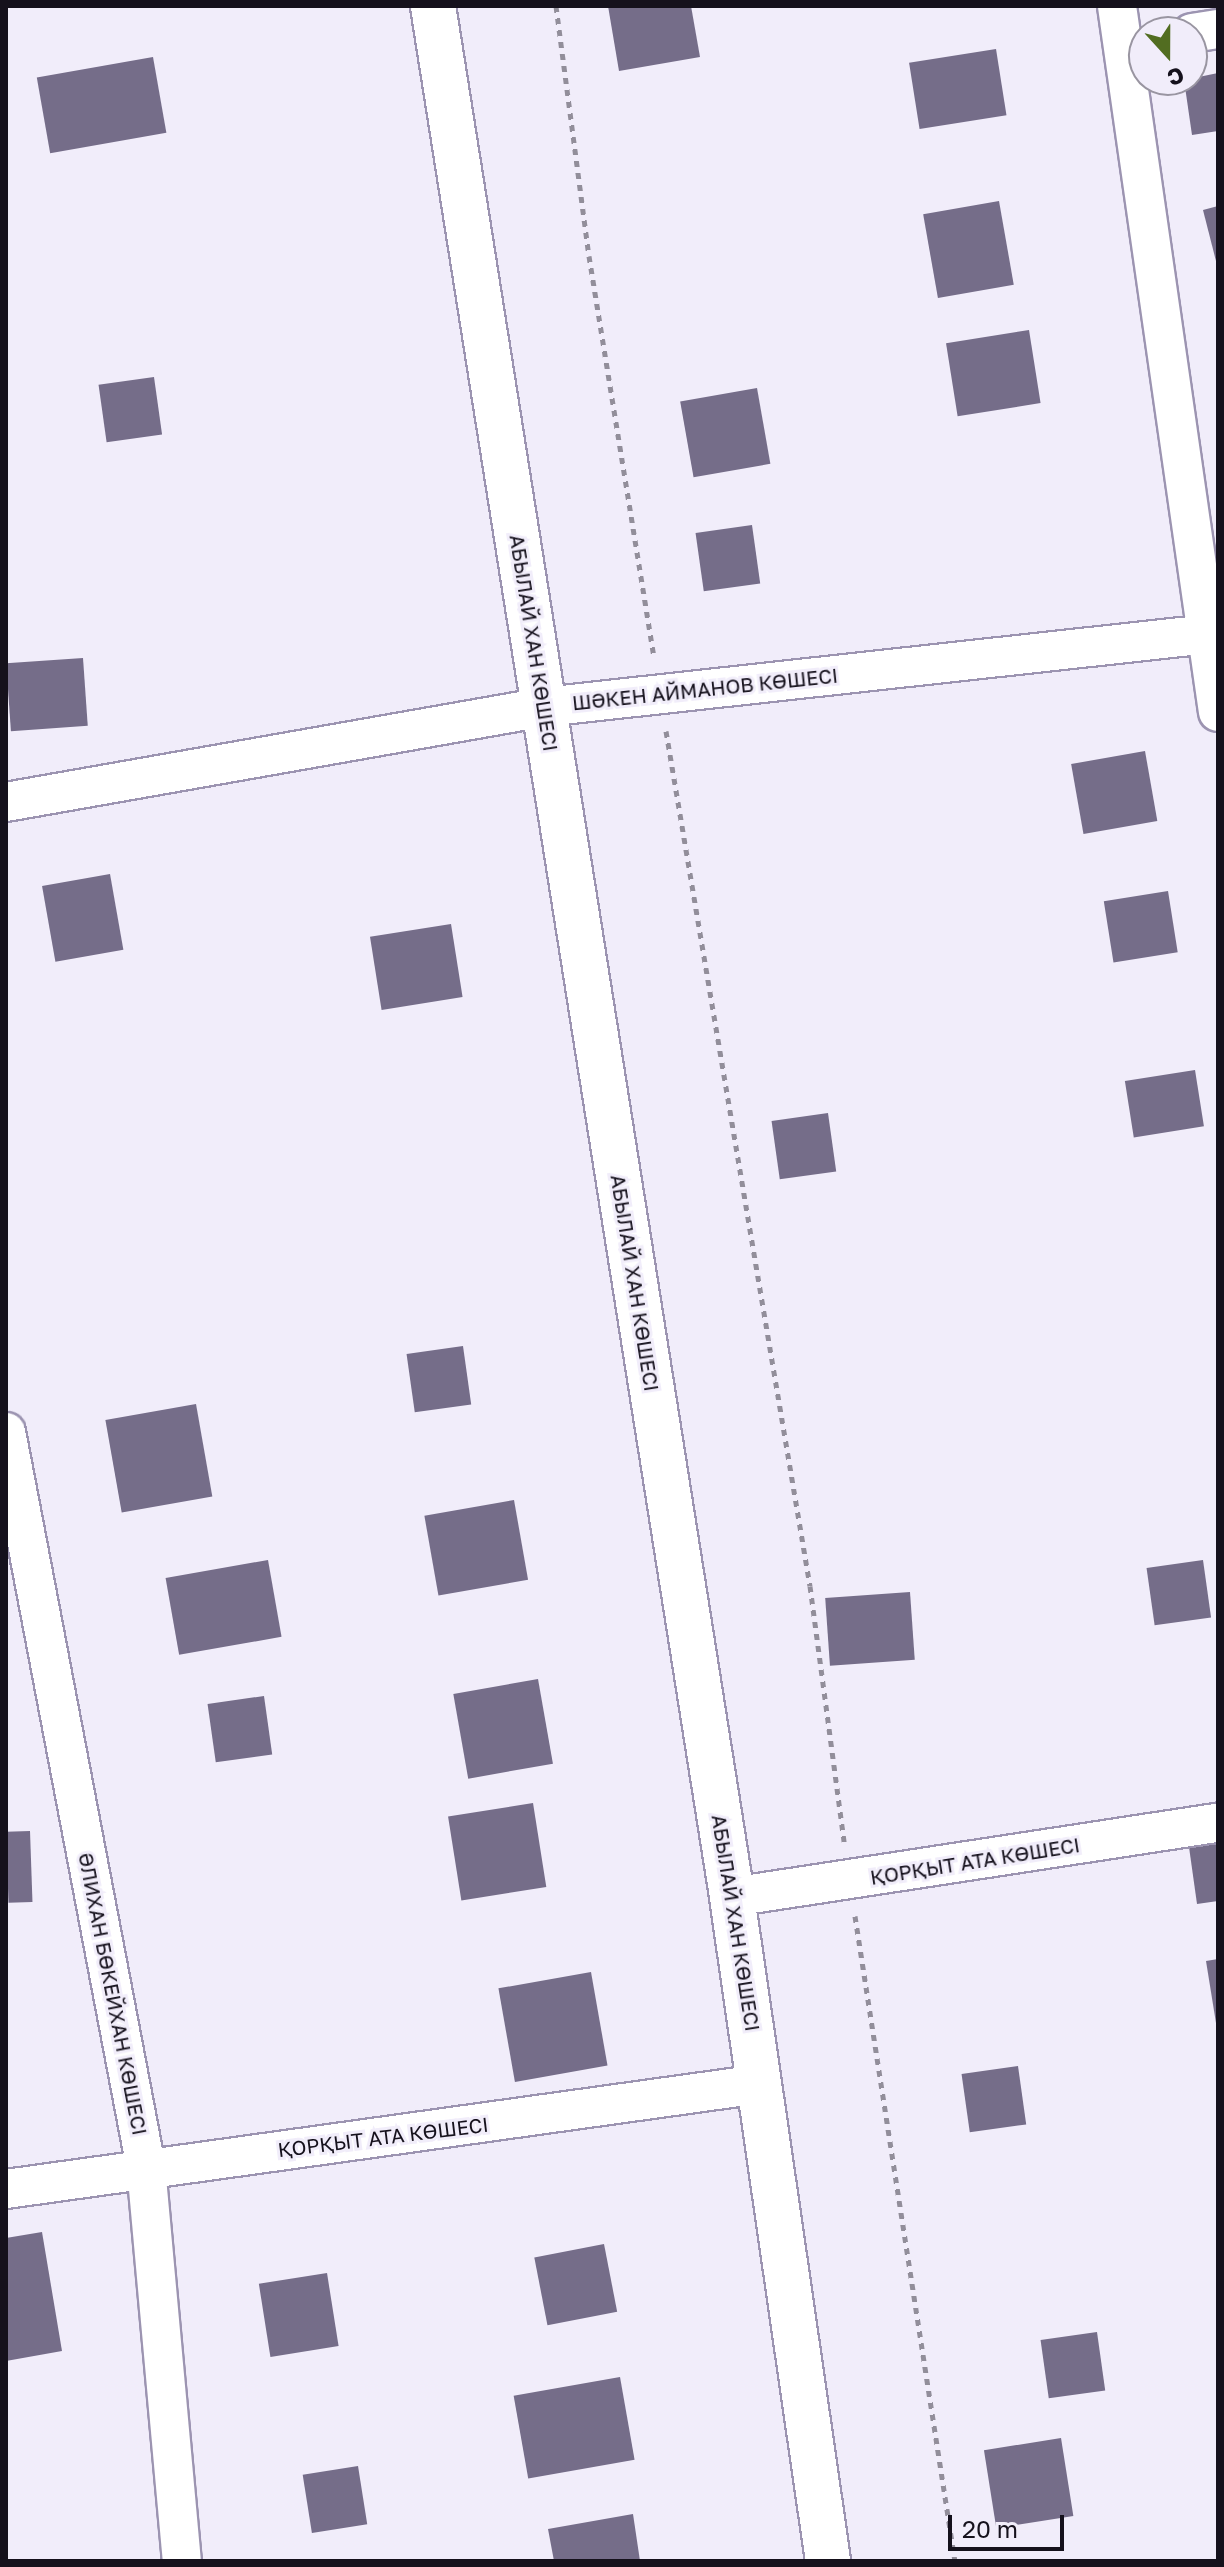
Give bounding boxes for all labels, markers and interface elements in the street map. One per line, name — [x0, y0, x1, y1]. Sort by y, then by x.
north arrow — [1128, 16, 1208, 96]
text: С — [1164, 62, 1188, 92]
street label: АБЫЛАЙ ХАН КӨШЕСІ — [505, 533, 563, 753]
street label: ШӘКЕН АЙМАНОВ КӨШЕСІ — [571, 663, 839, 715]
street label: АБЫЛАЙ ХАН КӨШЕСІ — [606, 1173, 664, 1393]
street label: АБЫЛАЙ ХАН КӨШЕСІ — [707, 1813, 765, 2033]
street label: ҚОРҚЫТ АТА КӨШЕСІ — [868, 1833, 1082, 1889]
street label: ӘЛИХАН БӨКЕЙХАН КӨШЕСІ — [74, 1851, 152, 2137]
street label: ҚОРҚЫТ АТА КӨШЕСІ — [276, 2112, 490, 2162]
scale bar — [952, 2499, 1068, 2549]
text: 20 m — [962, 2514, 1018, 2543]

